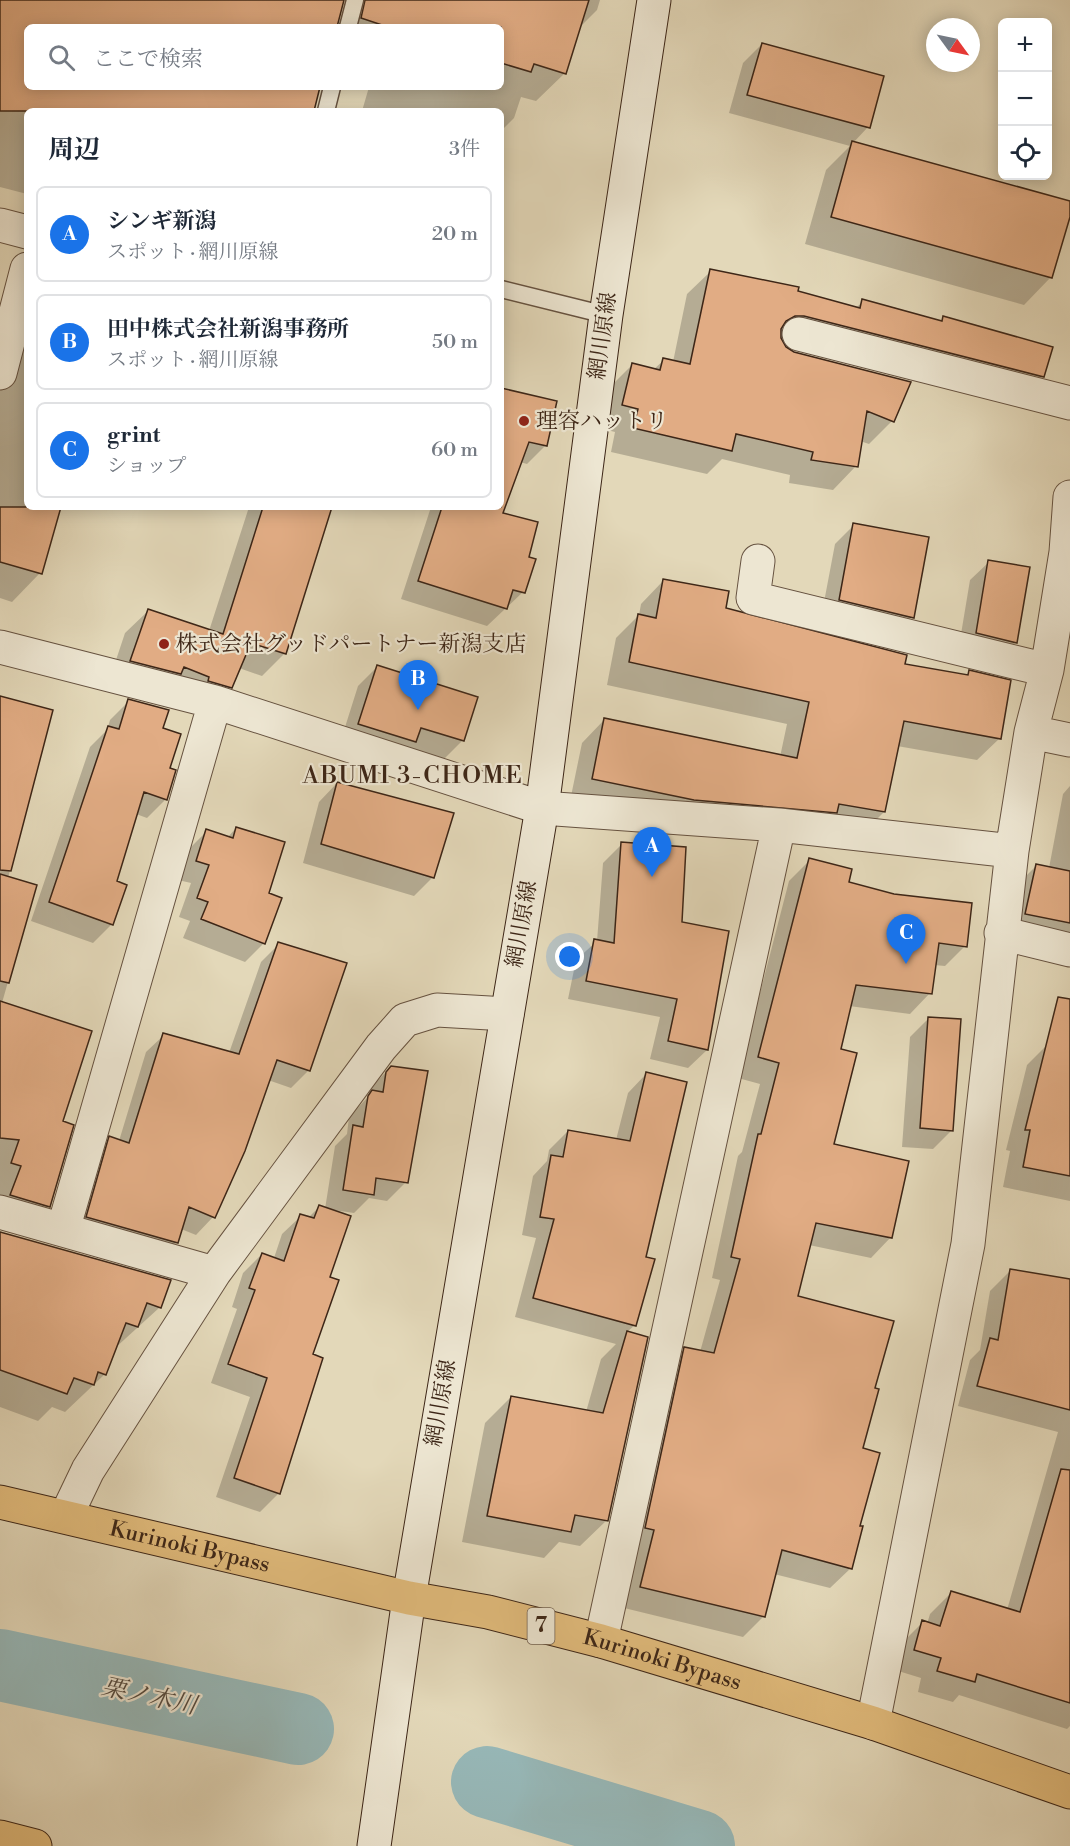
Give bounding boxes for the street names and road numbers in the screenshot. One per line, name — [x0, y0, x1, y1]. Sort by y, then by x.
street label: 網川原線 — [584, 291, 622, 381]
street label: 網川原線 — [501, 878, 543, 970]
street label: 網川原線 — [420, 1357, 462, 1449]
street label: Kurinoki Bypass — [107, 1515, 273, 1578]
road number: 7 — [528, 1608, 554, 1644]
street label: Kurinoki Bypass — [580, 1623, 745, 1696]

